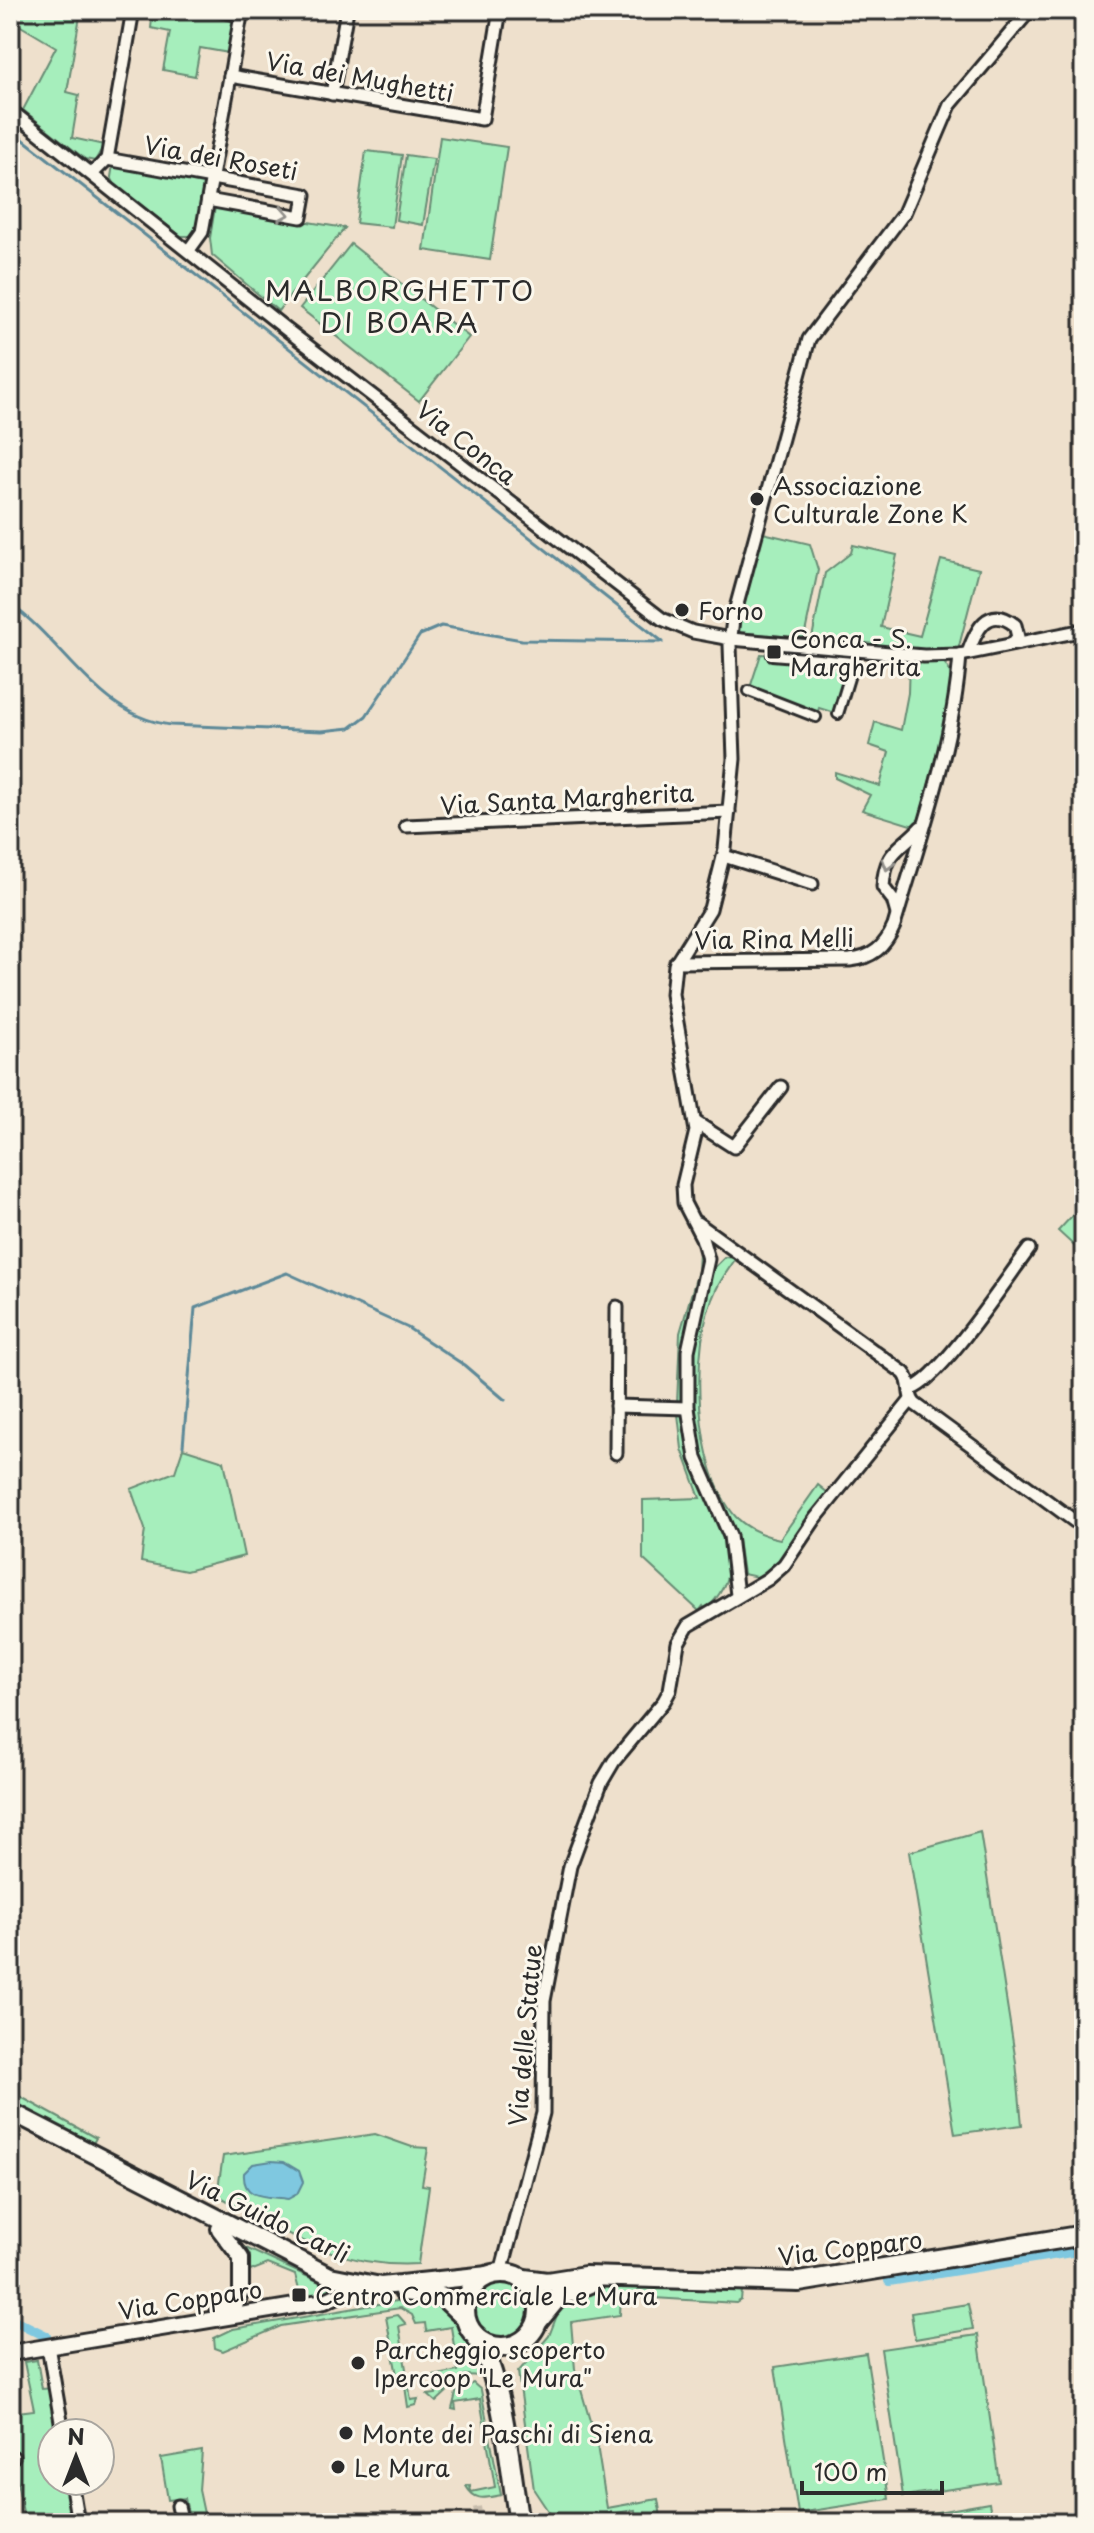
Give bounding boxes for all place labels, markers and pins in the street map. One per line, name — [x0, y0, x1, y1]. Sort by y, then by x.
place label: Associazione Culturale Zone K — [773, 467, 968, 531]
marker: Associazione Culturale Zone K — [748, 490, 766, 508]
place label: Forno — [698, 592, 764, 628]
marker: Forno — [673, 601, 691, 619]
place label: Conca - S. Margherita — [790, 620, 920, 684]
marker: Conca - S. Margherita — [765, 643, 783, 661]
place label: Centro Commerciale Le Mura — [315, 2277, 657, 2313]
marker: Centro Commerciale Le Mura — [290, 2286, 308, 2304]
place label: Parcheggio scoperto Ipercoop "Le Mura" — [374, 2331, 606, 2395]
marker: Parcheggio scoperto Ipercoop "Le Mura" — [349, 2354, 367, 2372]
place label: Monte dei Paschi di Siena — [362, 2415, 653, 2451]
marker: Monte dei Paschi di Siena — [337, 2424, 355, 2442]
place label: Le Mura — [354, 2449, 450, 2485]
marker: Le Mura — [329, 2458, 347, 2476]

